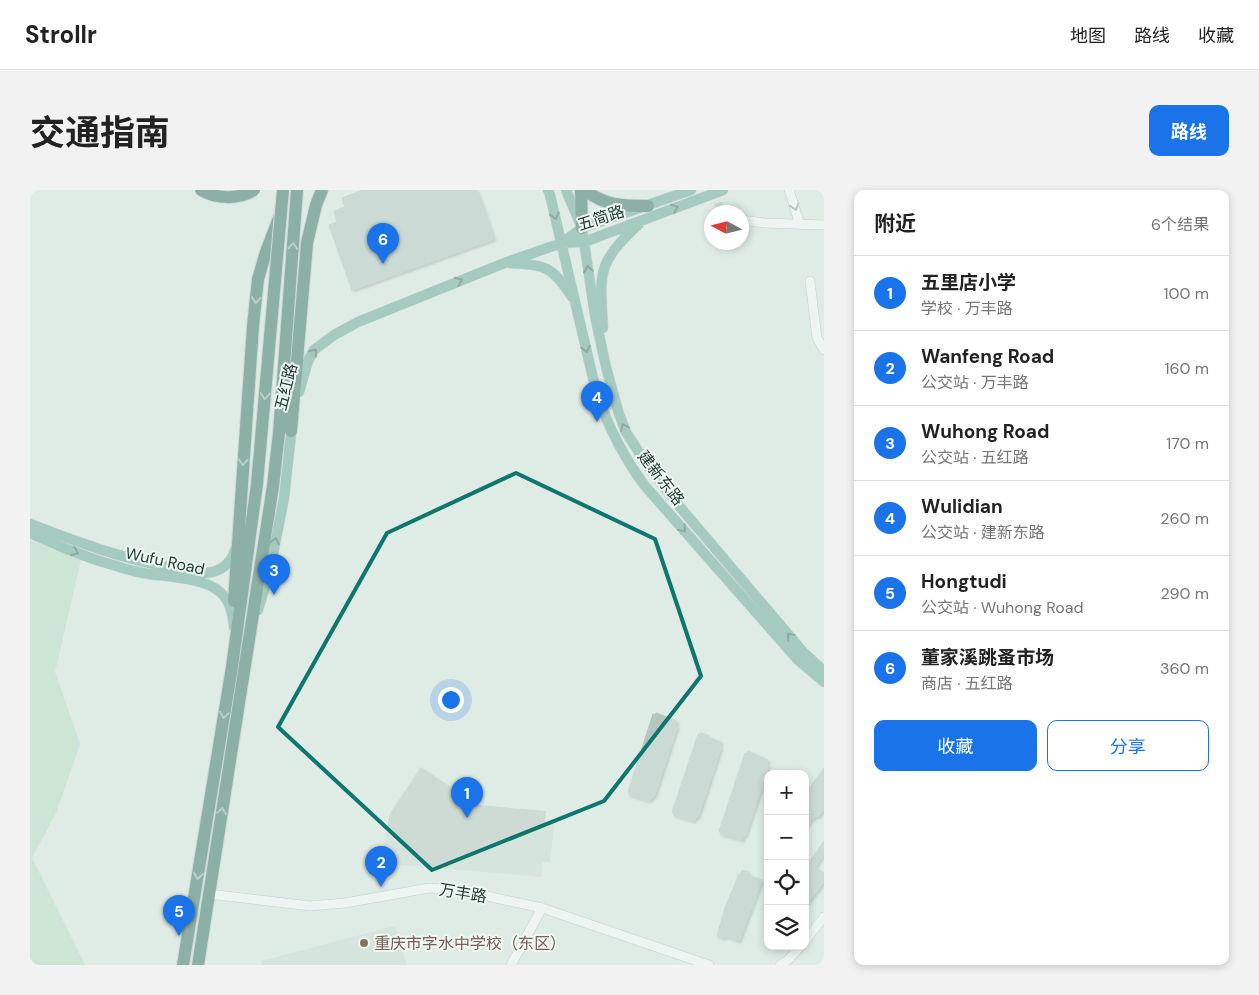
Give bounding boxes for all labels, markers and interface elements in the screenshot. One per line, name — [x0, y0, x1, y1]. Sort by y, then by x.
text: Strollr — [25, 19, 97, 50]
text: 地图 — [1070, 24, 1106, 48]
text: 路线 — [1134, 24, 1170, 48]
text: 收藏 — [1198, 24, 1234, 48]
button: 路线 — [1149, 105, 1229, 156]
text: 交通指南 — [30, 110, 170, 156]
street label: 五简路 — [575, 201, 627, 235]
one-way arrow — [789, 203, 799, 211]
one-way arrow — [670, 204, 678, 214]
north arrow — [704, 205, 749, 250]
text: 附近 — [874, 210, 916, 238]
one-way arrow — [550, 212, 560, 220]
text: 6个结果 — [1151, 214, 1209, 235]
pin: 6 — [367, 223, 399, 264]
one-way arrow — [287, 242, 298, 250]
one-way arrow — [583, 265, 593, 273]
text: 五里店小学 — [921, 270, 1016, 295]
one-way arrow — [454, 277, 463, 288]
text: 1 — [887, 283, 893, 304]
text: 100 m — [1164, 283, 1209, 304]
one-way arrow — [251, 296, 262, 304]
text: 学校 · 万丰路 — [921, 298, 1013, 319]
one-way arrow — [580, 344, 591, 353]
text: Wanfeng Road — [921, 344, 1054, 369]
one-way arrow — [309, 349, 317, 358]
text: 2 — [885, 358, 895, 379]
text: 160 m — [1165, 358, 1209, 379]
street label: 五红路 — [270, 361, 302, 413]
text: 公交站 · 万丰路 — [921, 372, 1029, 393]
pin: 4 — [581, 381, 613, 422]
one-way arrow — [260, 392, 271, 400]
text: Wuhong Road — [921, 419, 1049, 444]
one-way arrow — [620, 423, 631, 432]
text: 3 — [885, 433, 895, 454]
text: 170 m — [1166, 433, 1209, 454]
street label: 建新东路 — [633, 446, 689, 510]
text: 公交站 · 五红路 — [921, 447, 1029, 468]
one-way arrow — [238, 458, 249, 466]
text: Wulidian — [921, 494, 1003, 519]
text: 4 — [885, 508, 895, 529]
text: 260 m — [1160, 508, 1209, 529]
text: 公交站 · 建新东路 — [921, 522, 1045, 543]
one-way arrow — [678, 524, 687, 533]
one-way arrow — [270, 537, 280, 545]
street label: Wufu Road — [123, 542, 207, 580]
one-way arrow — [70, 546, 79, 557]
pin: 3 — [258, 554, 290, 595]
text: Hongtudi — [921, 569, 1007, 594]
text: 5 — [885, 583, 895, 604]
text: 290 m — [1160, 583, 1209, 604]
text: 公交站 · Wuhong Road — [921, 597, 1083, 618]
one-way arrow — [786, 633, 795, 642]
text: 董家溪跳蚤市场 — [921, 645, 1054, 670]
text: 6 — [885, 658, 895, 679]
text: 360 m — [1160, 658, 1209, 679]
text: 商店 · 五红路 — [921, 673, 1013, 694]
your location — [438, 687, 464, 713]
one-way arrow — [220, 711, 230, 720]
button: 收藏 — [874, 720, 1037, 771]
button: 分享 — [1047, 720, 1209, 771]
map controls — [764, 770, 809, 950]
button: + — [764, 770, 809, 815]
pin: 1 — [451, 777, 483, 818]
one-way arrow — [217, 807, 227, 815]
button: − — [764, 815, 809, 860]
pin: 2 — [365, 846, 397, 887]
button: locate — [764, 860, 809, 905]
one-way arrow — [193, 871, 203, 880]
street label: 万丰路 — [438, 879, 488, 907]
pin: 5 — [163, 895, 195, 936]
button: layers — [764, 905, 809, 950]
place label: 重庆市字水中学校（东区） — [374, 933, 566, 954]
marker: 重庆市字水中学校（东区） — [358, 937, 370, 949]

